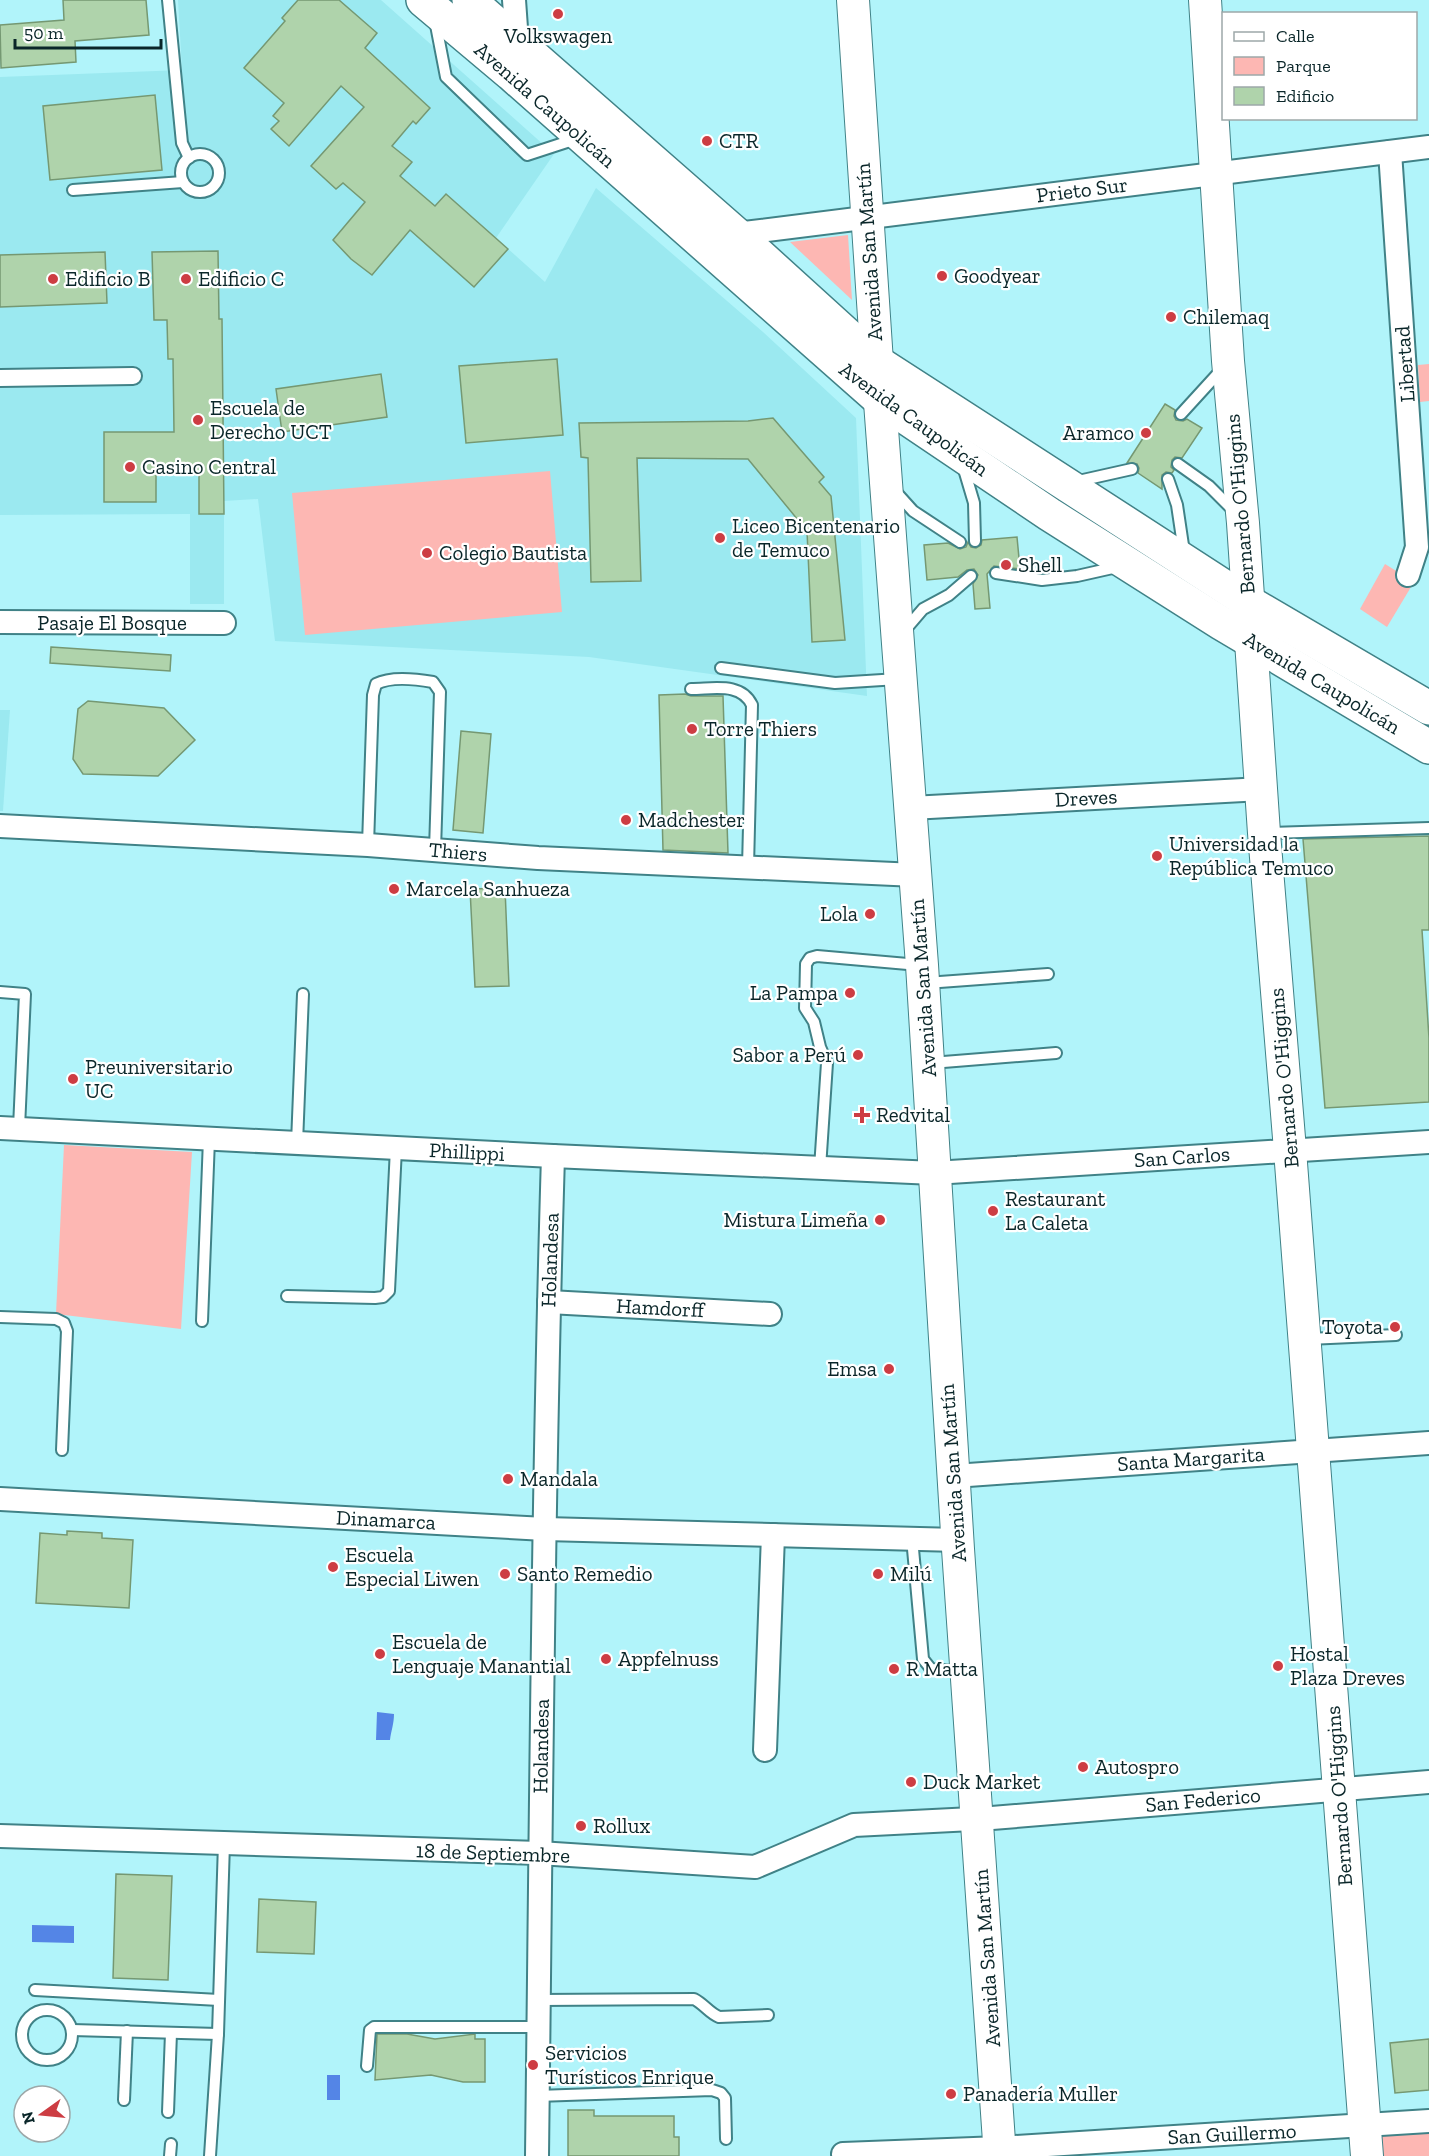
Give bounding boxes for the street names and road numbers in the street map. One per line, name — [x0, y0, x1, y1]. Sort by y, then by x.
street label: Avenida Caupolicán — [470, 37, 621, 173]
street label: Avenida San Martín — [850, 162, 887, 342]
street label: Prieto Sur — [1035, 172, 1129, 208]
street label: Libertad — [1389, 324, 1420, 403]
street label: Avenida Caupolicán — [835, 356, 994, 481]
street label: Bernardo O'Higgins — [1219, 413, 1260, 595]
street label: Pasaje El Bosque — [37, 610, 187, 636]
street label: Avenida Caupolicán — [1239, 626, 1405, 739]
street label: Dreves — [1054, 783, 1118, 812]
street label: Thiers — [428, 836, 488, 867]
street label: Avenida San Martín — [904, 898, 941, 1078]
street label: Bernardo O'Higgins — [1263, 987, 1304, 1169]
street label: Phillippi — [429, 1137, 506, 1166]
street label: San Carlos — [1133, 1141, 1231, 1172]
street label: Holandesa — [535, 1212, 564, 1308]
street label: Hamdorff — [615, 1293, 707, 1322]
street label: Avenida San Martín — [934, 1383, 971, 1563]
street label: Santa Margarita — [1116, 1441, 1265, 1476]
street label: Dinamarca — [336, 1504, 437, 1535]
street label: Holandesa — [527, 1698, 554, 1794]
street label: Bernardo O'Higgins — [1320, 1705, 1357, 1887]
street label: San Federico — [1144, 1782, 1262, 1817]
street label: 18 de Septiembre — [415, 1837, 571, 1868]
street label: Avenida San Martín — [968, 1868, 1005, 2048]
street label: San Guillermo — [1167, 2118, 1297, 2149]

